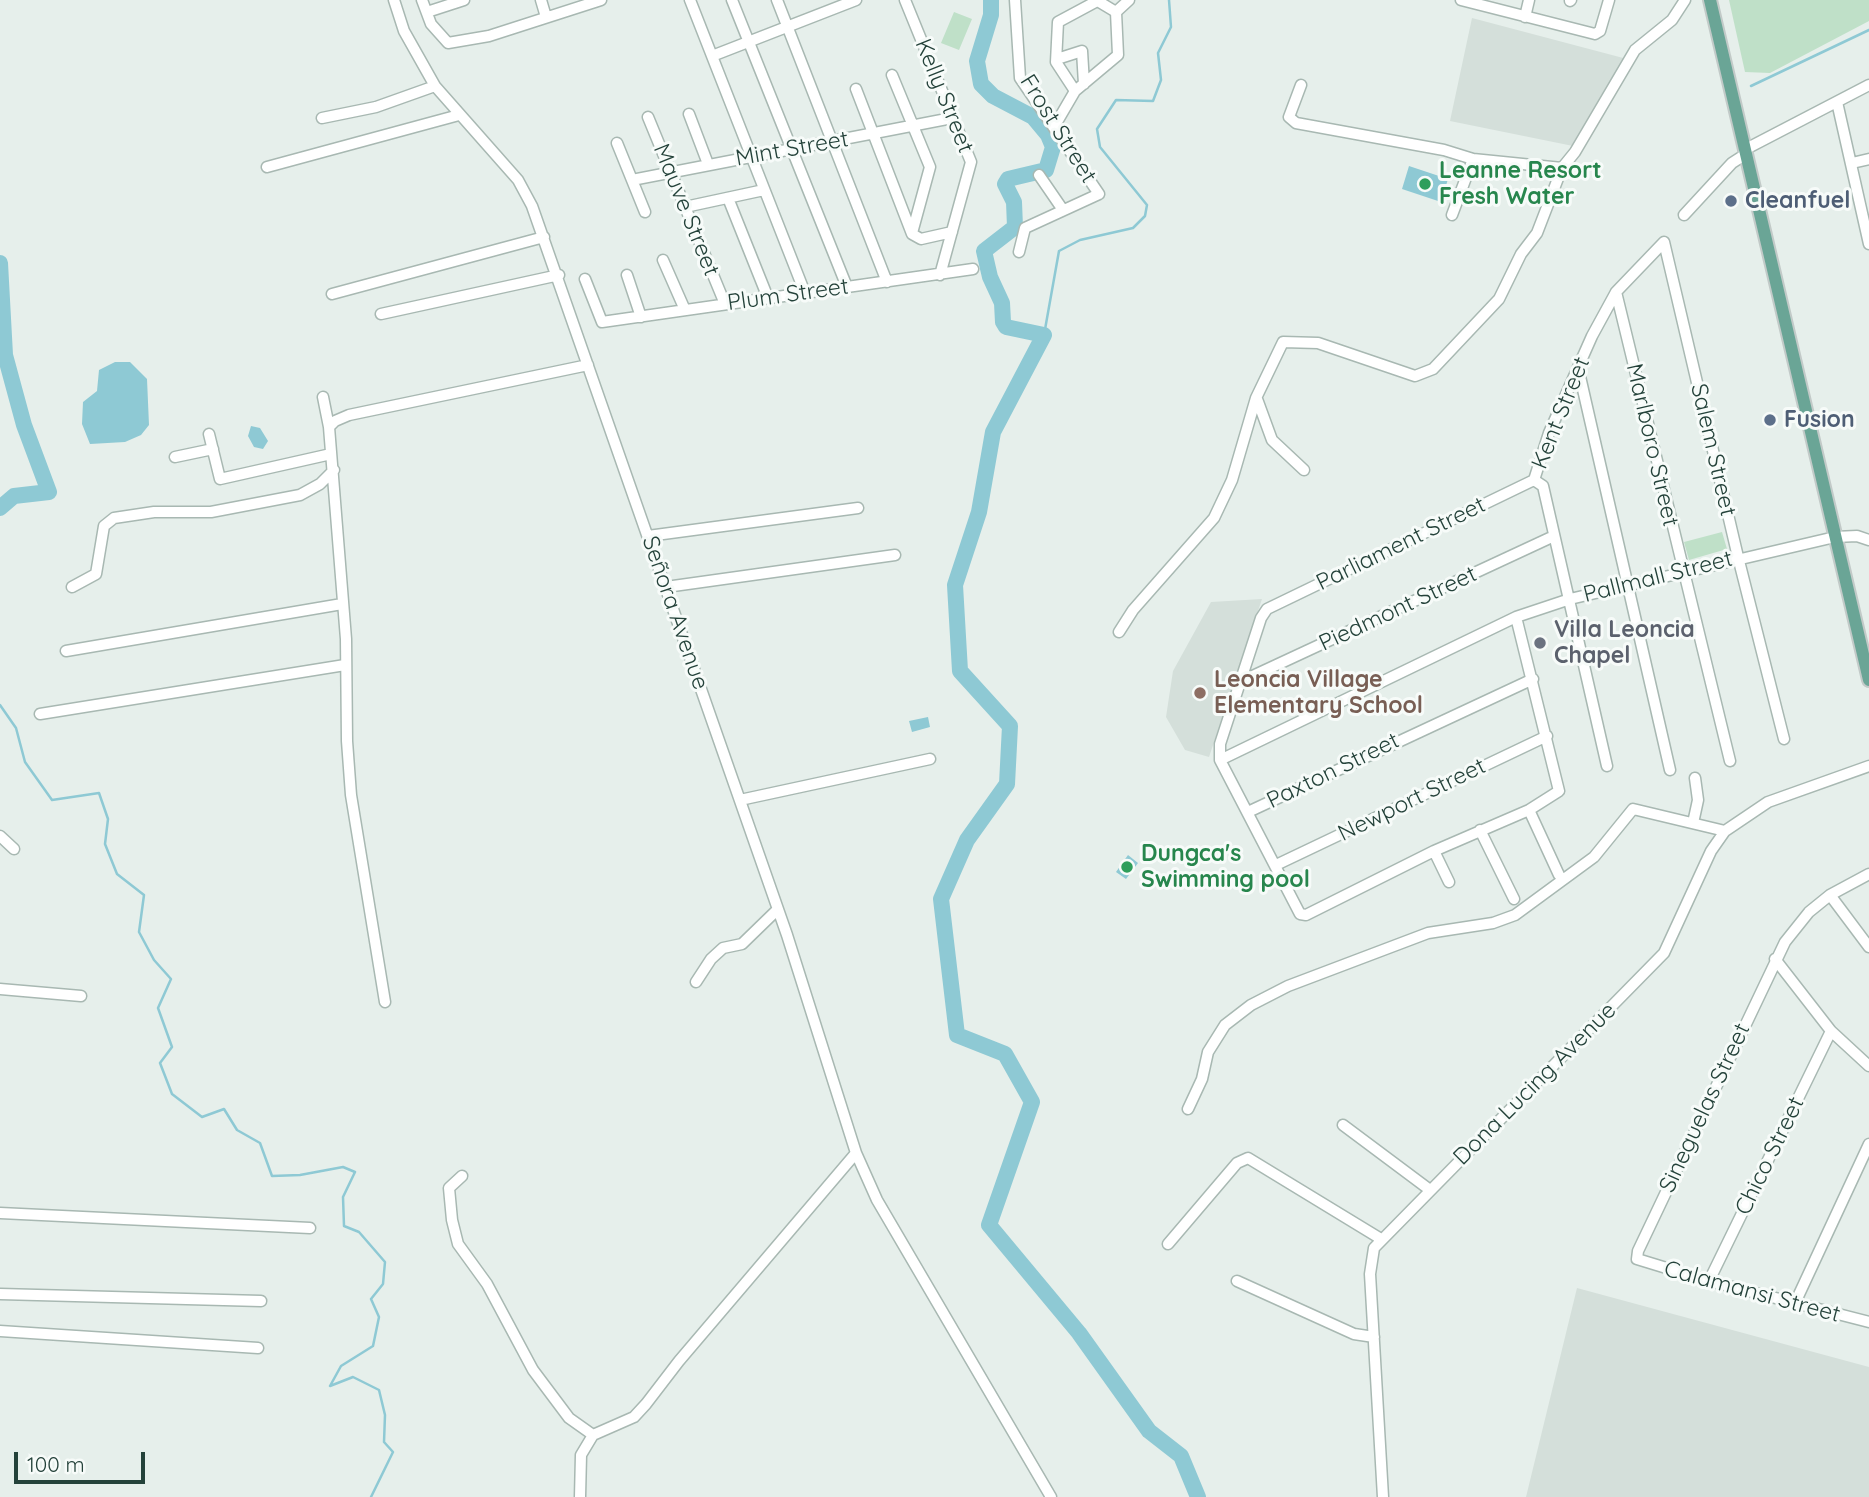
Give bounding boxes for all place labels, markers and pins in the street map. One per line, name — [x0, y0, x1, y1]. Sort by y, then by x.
place label: Leanne Resort Fresh Water — [1439, 157, 1602, 211]
marker: Leanne Resort Fresh Water — [1417, 176, 1433, 192]
place label: Cleanfuel — [1745, 187, 1851, 215]
marker: Cleanfuel — [1723, 193, 1739, 209]
place label: Fusion — [1784, 406, 1855, 434]
marker: Fusion — [1762, 412, 1778, 428]
place label: Villa Leoncia Chapel — [1554, 616, 1695, 670]
marker: Villa Leoncia Chapel — [1532, 635, 1548, 651]
place label: Leoncia Village Elementary School — [1214, 666, 1423, 720]
marker: Leoncia Village Elementary School — [1192, 685, 1208, 701]
place label: Dungca's Swimming pool — [1141, 840, 1310, 894]
marker: Dungca's Swimming pool — [1119, 859, 1135, 875]

